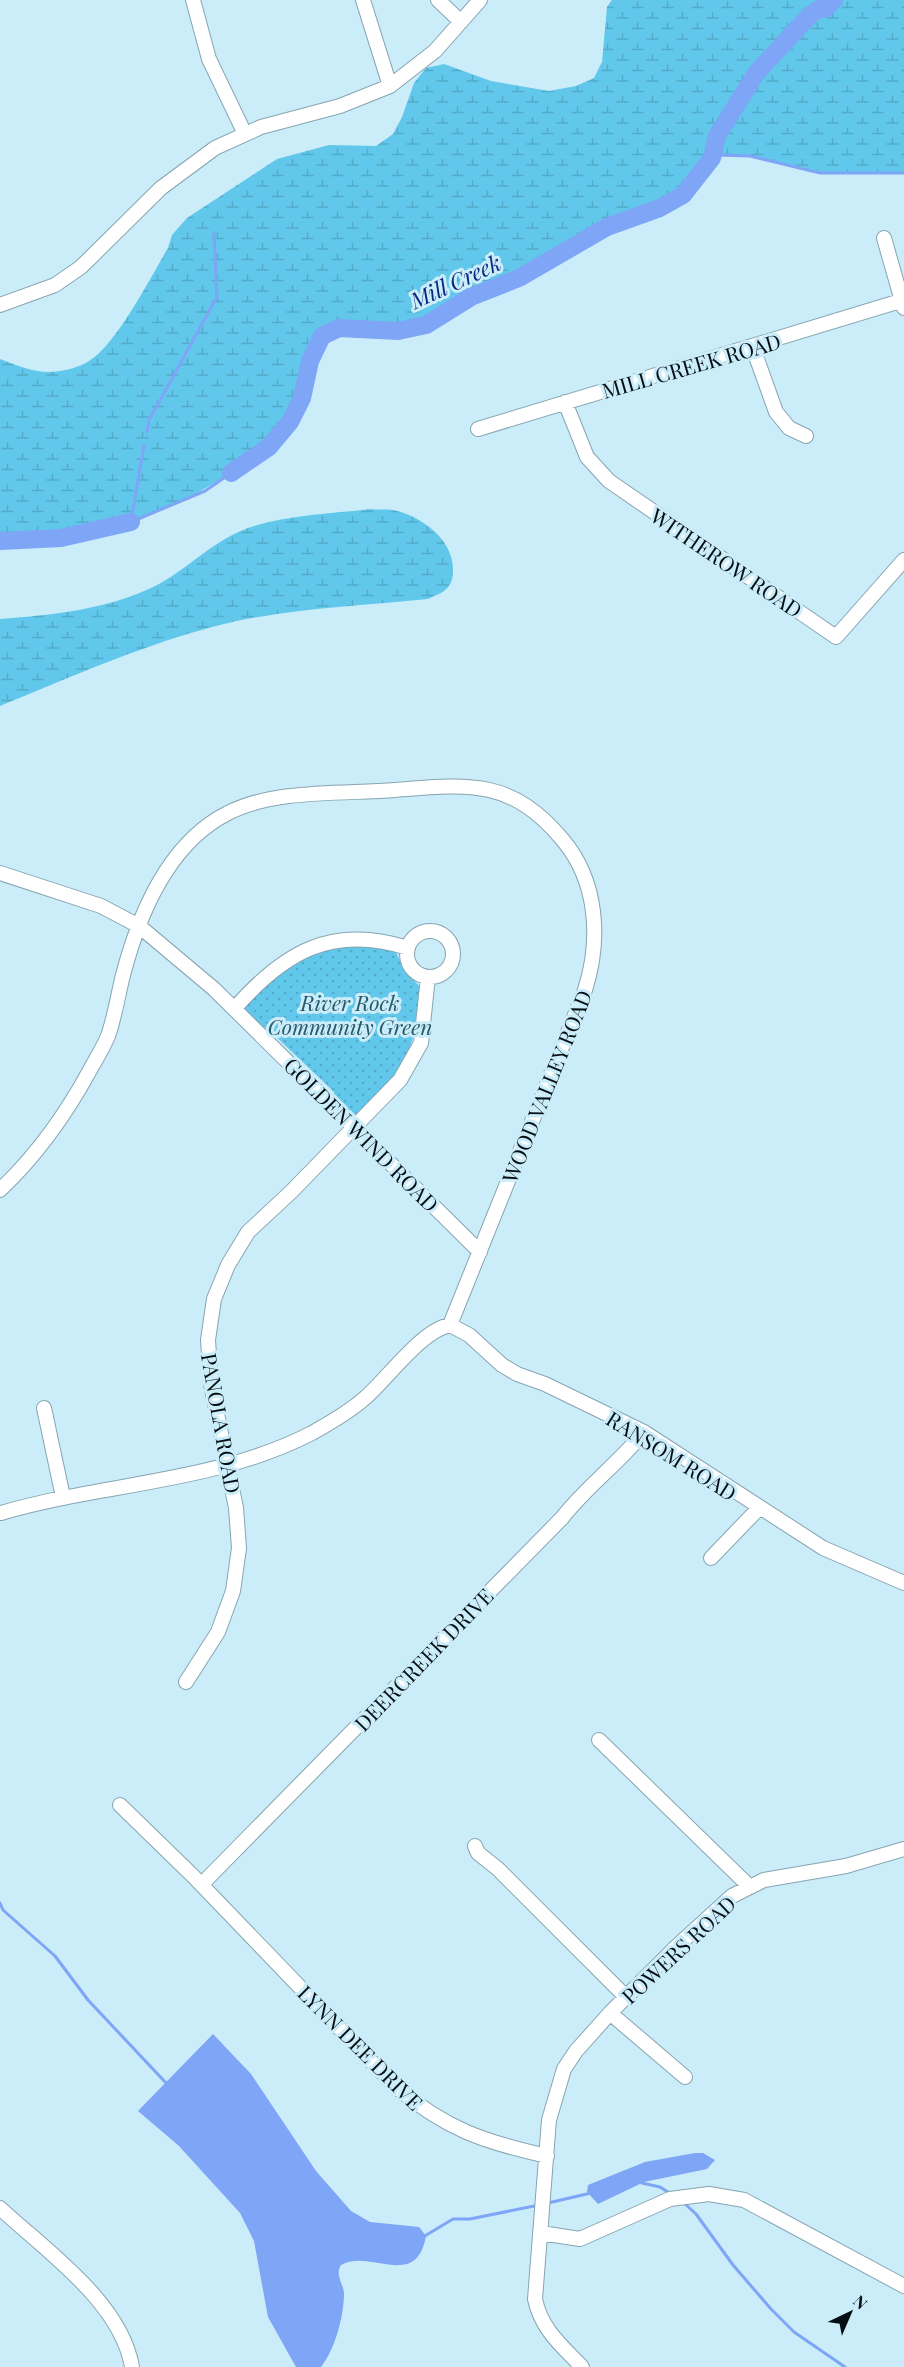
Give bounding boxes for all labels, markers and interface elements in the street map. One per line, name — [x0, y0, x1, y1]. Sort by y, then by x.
water label: Mill Creek — [404, 247, 505, 315]
street label: MILL CREEK ROAD — [598, 326, 784, 404]
street label: WITHEROW ROAD — [645, 500, 808, 623]
street label: WOOD VALLEY ROAD — [494, 986, 597, 1187]
park label: River Rock Community Green — [268, 988, 432, 1040]
street label: GOLDEN WIND ROAD — [279, 1051, 445, 1217]
street label: PANOLA ROAD — [196, 1351, 248, 1495]
street label: RANSOM ROAD — [602, 1404, 742, 1506]
street label: DEERCREEK DRIVE — [347, 1581, 499, 1737]
street label: POWERS ROAD — [615, 1889, 741, 2009]
street label: LYNN DEE DRIVE — [293, 1979, 429, 2115]
north arrow — [820, 2283, 880, 2343]
text: N — [849, 2290, 873, 2314]

